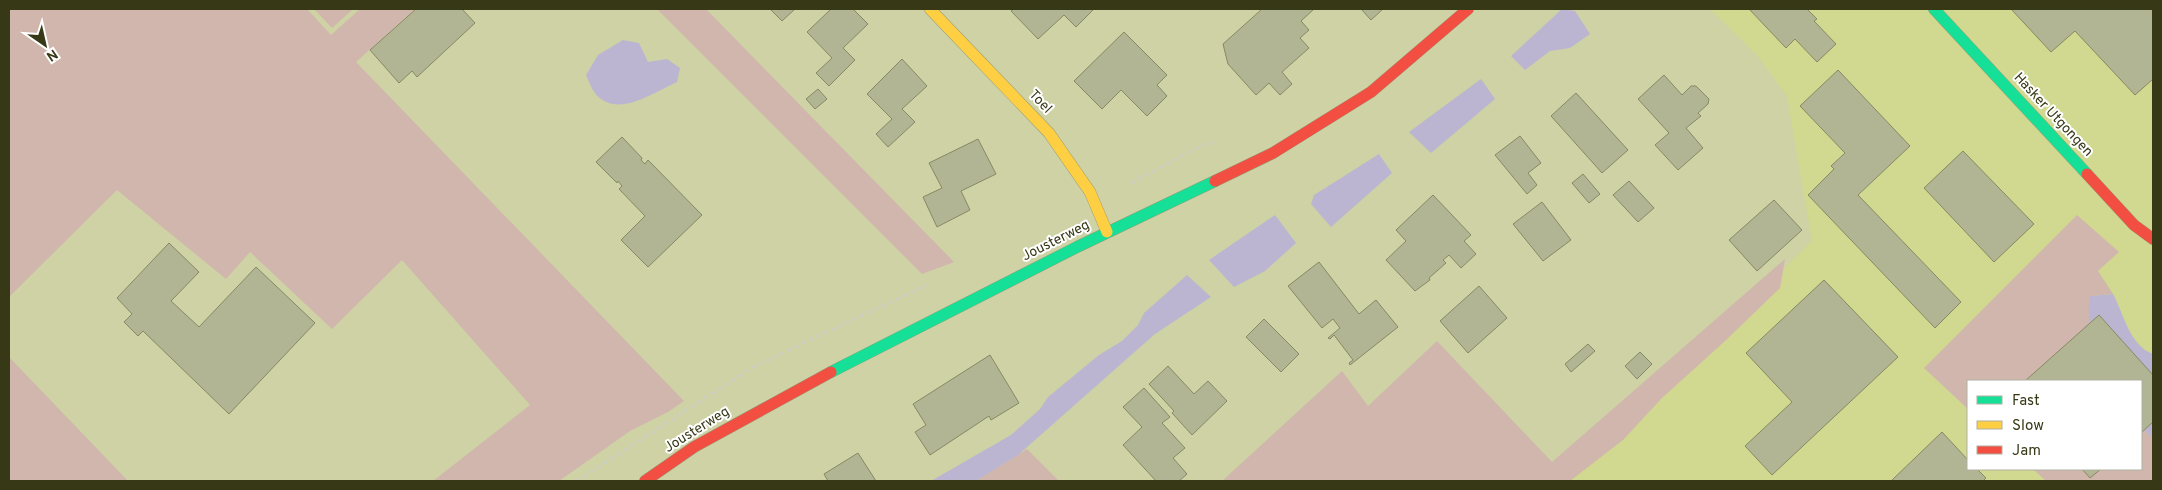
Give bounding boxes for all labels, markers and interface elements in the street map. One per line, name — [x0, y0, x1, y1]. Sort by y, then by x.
north arrow — [20, 20, 70, 70]
text: N — [43, 45, 60, 64]
street label: Hasker Utgongen — [2010, 70, 2096, 160]
street label: Toel — [1025, 87, 1055, 117]
street label: Jousterweg — [1019, 217, 1093, 265]
legend — [1967, 380, 2142, 470]
text: Fast — [2012, 392, 2040, 411]
street label: Jousterweg — [661, 403, 733, 457]
text: Slow — [2012, 417, 2044, 436]
text: Jam — [2012, 442, 2041, 461]

